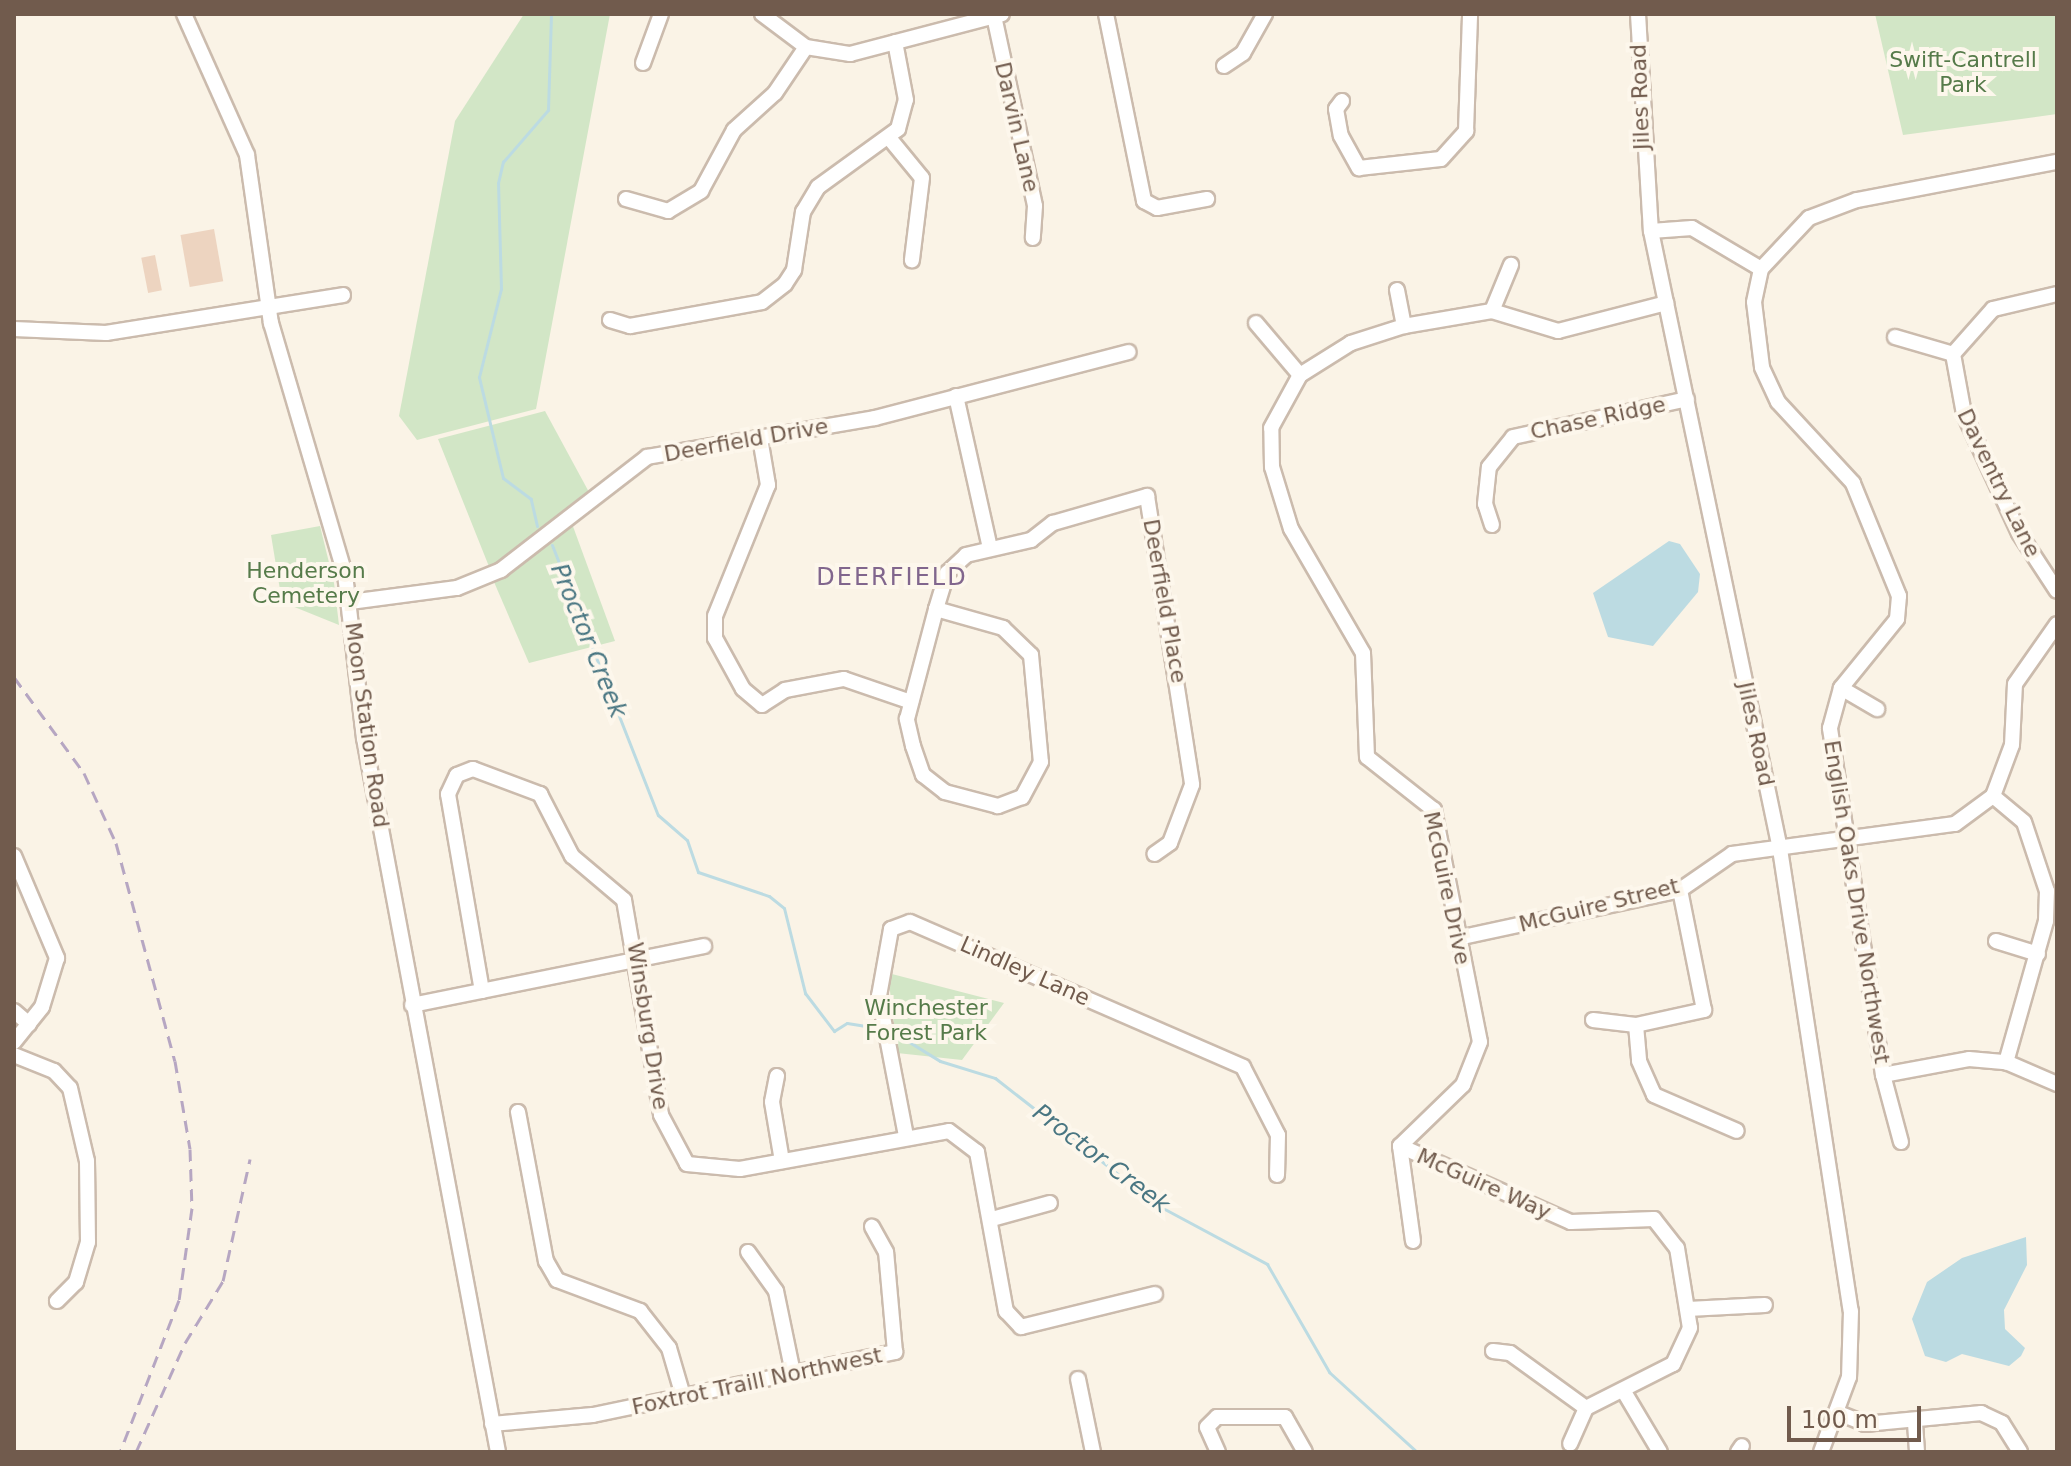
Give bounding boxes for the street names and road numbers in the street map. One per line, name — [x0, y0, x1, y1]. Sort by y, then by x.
street label: Jiles Road — [1625, 44, 1655, 150]
street label: Darvin Lane — [989, 59, 1045, 195]
street label: Chase Ridge — [1528, 391, 1668, 445]
street label: Daventry Lane — [1952, 404, 2046, 562]
street label: Deerfield Drive — [662, 413, 830, 467]
street label: Deerfield Place — [1138, 517, 1192, 685]
street label: Moon Station Road — [340, 621, 394, 829]
street label: Jiles Road — [1732, 679, 1780, 789]
street label: English Oaks Drive Northwest — [1818, 738, 1896, 1066]
street label: McGuire Drive — [1418, 809, 1476, 967]
street label: McGuire Street — [1516, 872, 1682, 938]
street label: Lindley Lane — [956, 931, 1094, 1011]
street label: Winsburg Drive — [622, 940, 674, 1112]
street label: McGuire Way — [1413, 1143, 1555, 1225]
street label: Foxtrot Traill Northwest — [629, 1342, 885, 1420]

